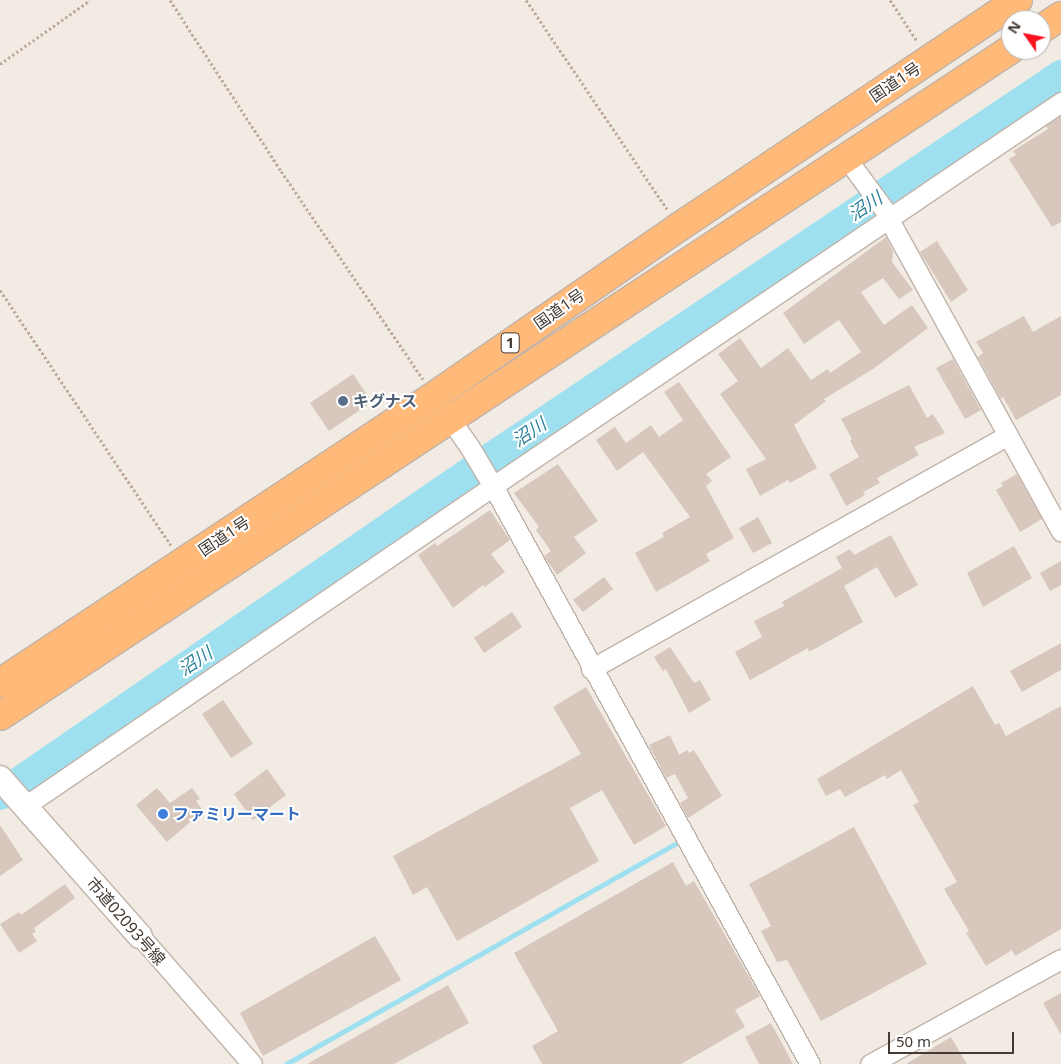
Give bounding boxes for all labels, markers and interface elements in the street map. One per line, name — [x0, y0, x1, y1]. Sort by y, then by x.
north arrow — [1001, 10, 1051, 60]
text: N — [1003, 17, 1025, 37]
street label: 国道1号 — [866, 58, 924, 106]
water label: 沼川 — [844, 187, 886, 225]
street label: 国道1号 — [530, 285, 588, 333]
road number: 1 — [500, 330, 520, 356]
place label: キグナス — [353, 391, 417, 411]
marker: キグナス — [337, 395, 349, 407]
water label: 沼川 — [508, 413, 550, 451]
street label: 国道1号 — [195, 512, 253, 560]
water label: 沼川 — [174, 642, 216, 680]
place label: ファミリーマート — [173, 804, 301, 824]
marker: ファミリーマート — [157, 808, 169, 820]
street label: 市道02093号線 — [83, 873, 169, 969]
scale bar — [891, 1022, 1017, 1054]
text: 50 m — [896, 1031, 931, 1051]

